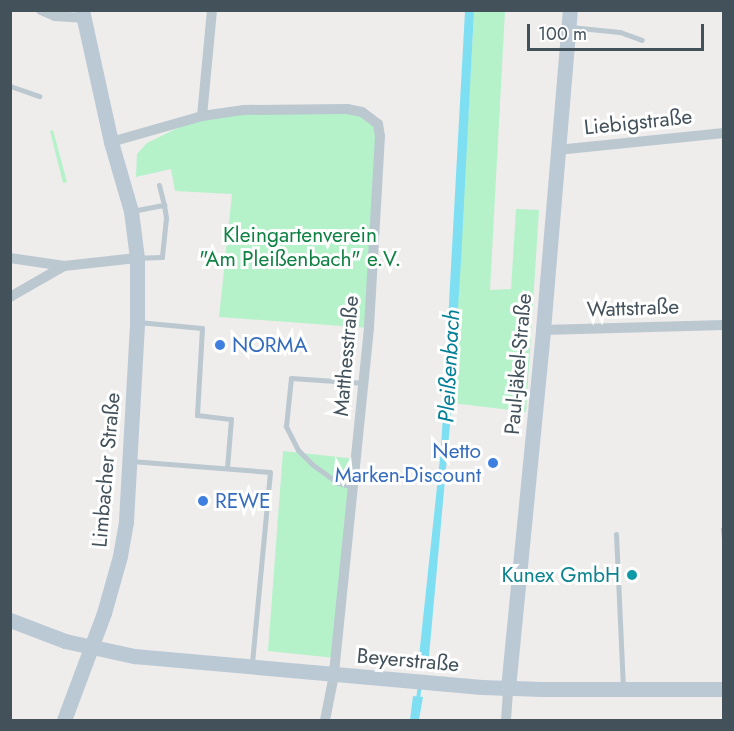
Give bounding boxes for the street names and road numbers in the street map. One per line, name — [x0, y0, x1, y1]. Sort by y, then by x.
street label: Liebigstraße — [583, 104, 693, 140]
street label: Paul-Jäkel-Straße — [499, 292, 537, 436]
street label: Wattstraße — [586, 294, 680, 322]
street label: Matthesstraße — [328, 295, 364, 417]
street label: Limbacher Straße — [87, 392, 125, 548]
street label: Beyerstraße — [356, 643, 460, 677]

